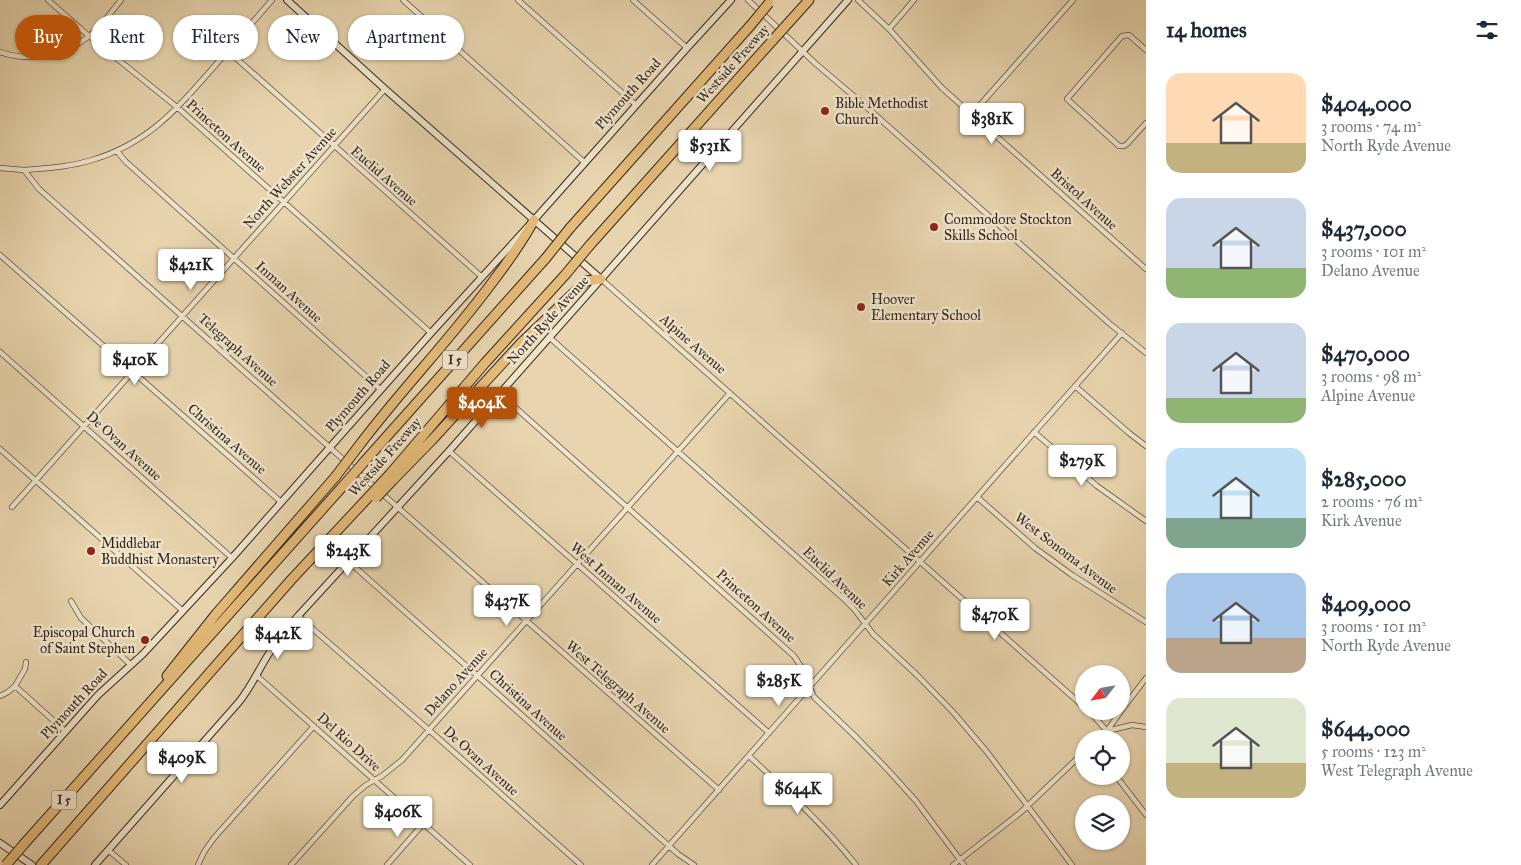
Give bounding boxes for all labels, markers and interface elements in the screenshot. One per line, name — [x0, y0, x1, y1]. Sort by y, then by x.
chip: Buy — [15, 15, 81, 60]
chip: Rent — [91, 15, 163, 60]
chip: Filters — [173, 15, 258, 60]
chip: New — [268, 15, 338, 60]
chip: Apartment — [348, 15, 464, 60]
icon: filters — [1473, 16, 1501, 44]
text: 14 homes — [1166, 17, 1247, 43]
street label: Westside Freeway — [693, 21, 773, 107]
street label: Plymouth Road — [592, 55, 664, 133]
text: $404,000 — [1321, 91, 1412, 117]
icon: home — [1206, 93, 1266, 153]
place label: Bible Methodist Church — [835, 95, 928, 128]
street label: Princeton Avenue — [183, 96, 269, 176]
pin: $381K — [957, 102, 1027, 145]
marker: Bible Methodist Church — [819, 105, 831, 117]
text: $381K — [971, 109, 1013, 128]
text: 3 rooms · 74 m² — [1321, 117, 1421, 136]
street label: North Webster Avenue — [240, 123, 340, 232]
pin: $531K — [675, 130, 745, 172]
text: $531K — [689, 136, 731, 155]
text: North Ryde Avenue — [1321, 136, 1451, 155]
street label: Euclid Avenue — [347, 142, 421, 210]
street label: Bristol Avenue — [1047, 164, 1121, 234]
place label: Commodore Stockton Skills School — [944, 211, 1072, 244]
text: $437,000 — [1321, 216, 1407, 242]
icon: home — [1206, 218, 1266, 278]
marker: Commodore Stockton Skills School — [928, 221, 940, 233]
text: 3 rooms · 101 m² — [1321, 242, 1426, 261]
pin: $421K — [156, 248, 226, 291]
text: $421K — [169, 255, 213, 274]
street label: Inman Avenue — [252, 258, 326, 326]
text: Delano Avenue — [1321, 261, 1420, 280]
street label: North Ryde Avenue — [504, 272, 592, 368]
place label: Hoover Elementary School — [871, 291, 981, 324]
marker: Hoover Elementary School — [855, 301, 867, 313]
street label: Telegraph Avenue — [195, 310, 281, 390]
street label: Alpine Avenue — [656, 310, 730, 378]
text: $470,000 — [1321, 341, 1410, 367]
icon: home — [1206, 343, 1266, 403]
pin: $410K — [100, 344, 170, 386]
text: $410K — [112, 350, 158, 369]
road number: I 5 — [442, 350, 468, 370]
street label: Plymouth Road — [322, 356, 394, 436]
text: 3 rooms · 98 m² — [1321, 367, 1421, 386]
pin: $404K — [447, 386, 517, 429]
text: Alpine Avenue — [1321, 386, 1415, 405]
text: $404K — [458, 393, 506, 412]
street label: Christina Avenue — [184, 400, 270, 478]
street label: De Ovan Avenue — [83, 408, 165, 484]
street label: Westside Freeway — [345, 414, 425, 500]
pin: $279K — [1047, 444, 1117, 487]
text: $279K — [1059, 451, 1105, 470]
text: $285,000 — [1321, 466, 1406, 492]
icon: home — [1206, 468, 1266, 528]
text: 2 rooms · 76 m² — [1321, 492, 1422, 511]
street label: West Sonoma Avenue — [1011, 509, 1121, 597]
text: Kirk Avenue — [1321, 511, 1402, 530]
street label: Kirk Avenue — [878, 526, 938, 590]
pin: $243K — [313, 534, 383, 577]
place label: Middlebar Buddhist Monastery — [101, 535, 220, 568]
street label: West Inman Avenue — [567, 539, 665, 627]
text: $243K — [326, 541, 370, 560]
street label: Euclid Avenue — [799, 543, 871, 613]
marker: Middlebar Buddhist Monastery — [85, 545, 97, 557]
street label: Princeton Avenue — [713, 566, 799, 646]
pin: $437K — [472, 584, 542, 627]
text: $437K — [485, 591, 529, 610]
text: $409,000 — [1321, 591, 1411, 617]
icon: home — [1206, 593, 1266, 653]
pin: $470K — [960, 598, 1030, 641]
text: $470K — [971, 605, 1019, 624]
text: 3 rooms · 101 m² — [1321, 617, 1426, 636]
pin: $442K — [243, 618, 313, 660]
place label: Episcopal Church of Saint Stephen — [33, 624, 135, 657]
text: $442K — [255, 624, 301, 643]
marker: Episcopal Church of Saint Stephen — [139, 634, 151, 646]
text: North Ryde Avenue — [1321, 636, 1451, 655]
street label: West Telegraph Avenue — [562, 637, 674, 737]
street label: Delano Avenue — [421, 644, 491, 720]
pin: $285K — [744, 664, 814, 707]
street label: Plymouth Road — [37, 665, 111, 743]
north arrow — [1075, 665, 1130, 720]
map controls — [1075, 665, 1130, 850]
street label: Christina Avenue — [486, 666, 571, 745]
text: $285K — [757, 671, 801, 690]
street label: Del Rio Drive — [314, 709, 384, 775]
text: $644,000 — [1321, 716, 1410, 742]
icon: home — [1206, 718, 1266, 778]
street label: De Ovan Avenue — [440, 723, 522, 799]
button: locate — [1075, 730, 1130, 785]
pin: $409K — [147, 742, 217, 784]
text: 5 rooms · 123 m² — [1321, 742, 1426, 761]
text: $409K — [158, 748, 206, 767]
text: West Telegraph Avenue — [1321, 761, 1473, 780]
pin: $644K — [763, 772, 833, 815]
text: $644K — [775, 779, 821, 798]
road number: I 5 — [52, 790, 76, 810]
button: layers — [1075, 795, 1130, 850]
pin: $406K — [363, 796, 433, 838]
text: $406K — [374, 802, 422, 821]

